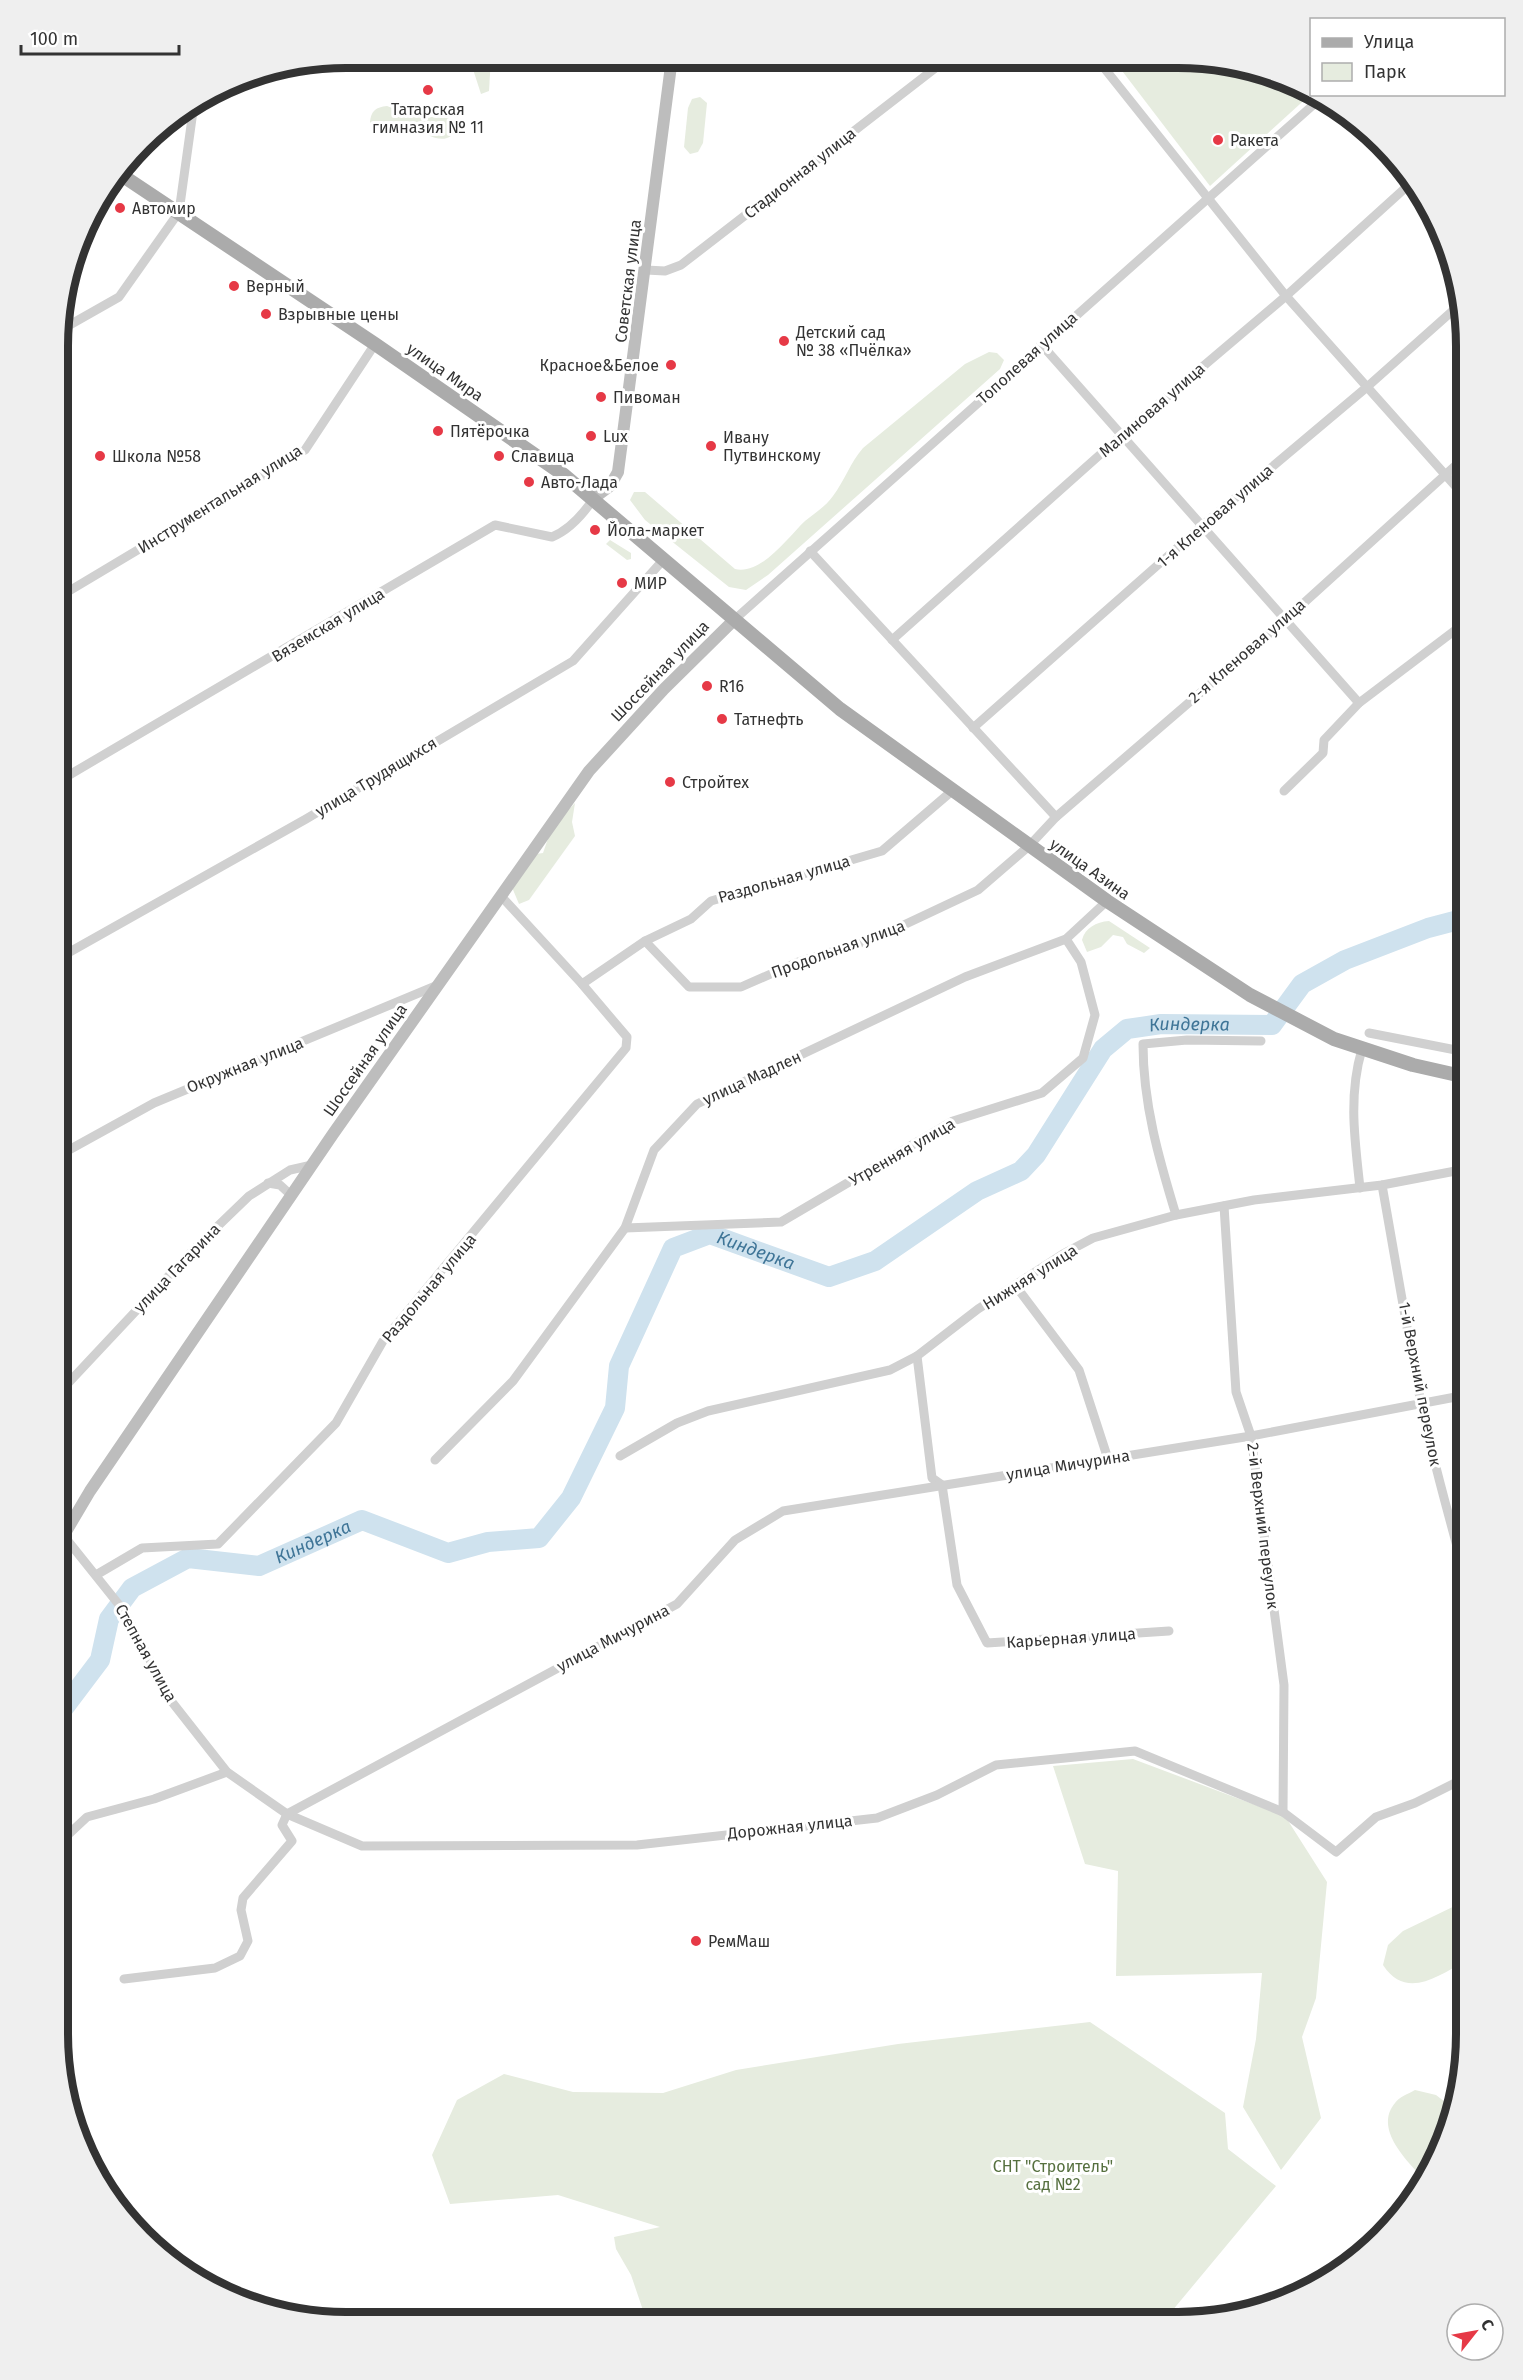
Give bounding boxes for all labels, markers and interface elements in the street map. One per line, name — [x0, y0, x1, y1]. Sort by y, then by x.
scale bar — [21, 18, 178, 56]
legend — [1310, 18, 1505, 96]
text: 100 m — [30, 28, 78, 50]
text: Улица — [1364, 31, 1414, 53]
text: Парк — [1364, 61, 1407, 83]
marker: Татарская гимназия № 11 — [421, 83, 435, 97]
place label: Татарская гимназия № 11 — [372, 100, 484, 137]
street label: Стадионная улица — [740, 123, 860, 223]
place label: Ракета — [1230, 131, 1279, 150]
marker: Ракета — [1211, 133, 1225, 147]
place label: Автомир — [132, 199, 196, 218]
marker: Автомир — [113, 201, 127, 215]
street label: Советская улица — [611, 218, 645, 344]
place label: Верный — [246, 277, 305, 296]
marker: Верный — [227, 279, 241, 293]
place label: Взрывные цены — [278, 305, 399, 324]
marker: Взрывные цены — [259, 307, 273, 321]
street label: Тополевая улица — [973, 308, 1081, 408]
place label: Детский сад № 38 «Пчёлка» — [795, 323, 912, 360]
marker: Детский сад № 38 «Пчёлка» — [777, 334, 791, 348]
street label: улица Мира — [403, 339, 487, 405]
place label: Красное&Белое — [540, 356, 659, 375]
marker: Красное&Белое — [664, 358, 678, 372]
street label: Малиновая улица — [1095, 359, 1209, 461]
place label: Пивоман — [613, 388, 681, 407]
marker: Пивоман — [594, 390, 608, 404]
place label: Пятёрочка — [450, 422, 530, 441]
marker: Пятёрочка — [431, 424, 445, 438]
place label: Lux — [603, 427, 628, 446]
place label: Ивану Путвинскому — [723, 428, 821, 465]
marker: Lux — [584, 429, 598, 443]
marker: Ивану Путвинскому — [704, 439, 718, 453]
street label: Инструментальная улица — [134, 441, 306, 557]
place label: Школа №58 — [112, 447, 201, 466]
place label: Славица — [511, 447, 575, 466]
marker: Школа №58 — [93, 449, 107, 463]
marker: Славица — [492, 449, 506, 463]
street label: 1-я Кленовая улица — [1153, 460, 1277, 572]
place label: Авто-Лада — [541, 473, 618, 492]
marker: Авто-Лада — [522, 475, 536, 489]
place label: Йола-маркет — [607, 521, 705, 540]
marker: Йола-маркет — [588, 523, 602, 537]
place label: МИР — [634, 574, 667, 593]
marker: МИР — [615, 576, 629, 590]
street label: Вяземская улица — [268, 584, 388, 666]
street label: 2-я Кленовая улица — [1185, 595, 1309, 707]
street label: Шоссейная улица — [607, 617, 713, 725]
place label: R16 — [719, 677, 744, 696]
marker: R16 — [700, 679, 714, 693]
place label: Татнефть — [734, 710, 803, 729]
marker: Татнефть — [715, 712, 729, 726]
street label: улица Трудящихся — [312, 733, 440, 821]
place label: Стройтех — [682, 773, 749, 792]
marker: Стройтех — [663, 775, 677, 789]
street label: улица Азина — [1046, 834, 1134, 904]
street label: Раздольная улица — [716, 851, 852, 907]
street label: Продольная улица — [769, 916, 907, 982]
street label: Шоссейная улица — [319, 1000, 411, 1120]
water label: Киндерка — [1147, 1013, 1230, 1037]
street label: Окружная улица — [184, 1033, 306, 1097]
street label: улица Мадлен — [700, 1047, 804, 1109]
street label: Утренняя улица — [846, 1114, 958, 1190]
street label: улица Гагарина — [130, 1220, 224, 1316]
water label: Киндерка — [714, 1226, 798, 1275]
street label: Раздольная улица — [378, 1230, 480, 1346]
street label: Нижняя улица — [979, 1240, 1081, 1314]
street label: 1-й Верхний переулок — [1395, 1300, 1445, 1468]
street label: 2-й Верхний переулок — [1243, 1442, 1283, 1611]
street label: улица Мичурина — [1005, 1446, 1131, 1484]
water label: Киндерка — [271, 1515, 354, 1569]
street label: улица Мичурина — [553, 1600, 673, 1676]
street label: Степная улица — [111, 1601, 181, 1705]
street label: Карьерная улица — [1006, 1624, 1136, 1652]
street label: Дорожная улица — [726, 1811, 853, 1843]
place label: РемМаш — [708, 1932, 770, 1951]
marker: РемМаш — [689, 1934, 703, 1948]
park label: СНТ "Строитель" сад №2 — [993, 2157, 1113, 2194]
north arrow — [1445, 2302, 1505, 2362]
text: С — [1477, 2316, 1498, 2334]

